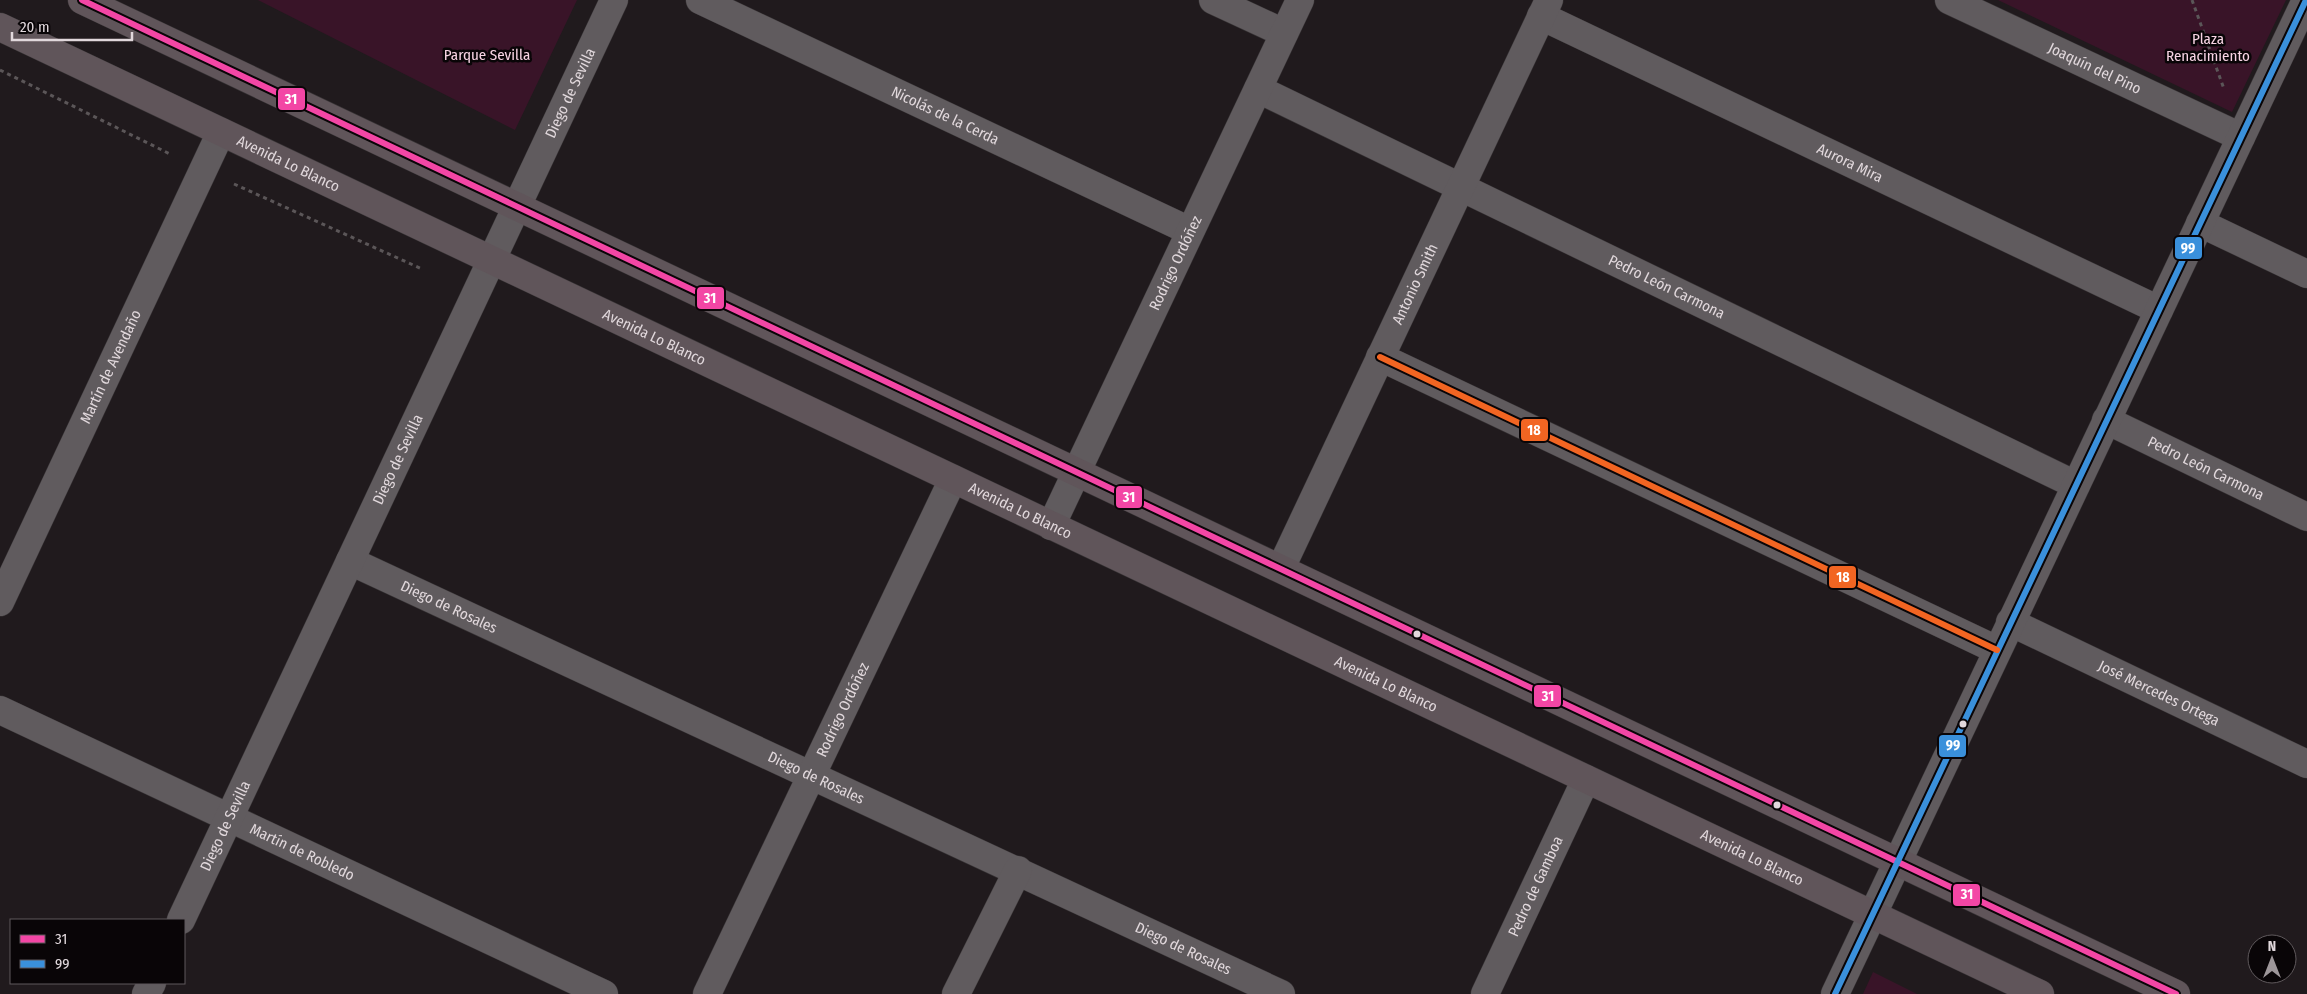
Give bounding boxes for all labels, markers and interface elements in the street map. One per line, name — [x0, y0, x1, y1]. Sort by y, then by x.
scale bar — [12, 10, 132, 42]
text: 20 m — [20, 18, 50, 36]
park label: Plaza Renacimiento — [2166, 30, 2250, 65]
street label: Joaquín del Pino — [2045, 39, 2144, 98]
street label: Diego de Sevilla — [541, 45, 599, 141]
park label: Parque Sevilla — [444, 46, 530, 64]
street label: Nicolás de la Cerda — [888, 83, 1002, 149]
line badge: 31 — [277, 87, 306, 111]
text: 31 — [284, 91, 297, 108]
street label: Avenida Lo Blanco — [234, 132, 343, 196]
street label: Aurora Mira — [1814, 140, 1886, 186]
street label: Rodrigo Ordóñez — [1145, 213, 1206, 313]
line badge: 99 — [2174, 236, 2203, 260]
text: 99 — [2181, 240, 2195, 257]
street label: Antonio Smith — [1388, 241, 1442, 327]
street label: Pedro León Carmona — [1606, 251, 1728, 323]
line badge: 31 — [696, 286, 725, 310]
text: 31 — [703, 290, 716, 307]
street label: Avenida Lo Blanco — [600, 305, 709, 369]
street label: Martín de Avendaño — [76, 307, 145, 426]
street label: Diego de Sevilla — [369, 411, 427, 507]
line badge: 18 — [1520, 418, 1549, 442]
text: 18 — [1527, 422, 1541, 439]
street label: Pedro León Carmona — [2145, 433, 2267, 504]
street label: Avenida Lo Blanco — [966, 479, 1075, 543]
line badge: 31 — [1115, 485, 1143, 509]
text: 31 — [1122, 489, 1135, 506]
line badge: 18 — [1828, 565, 1857, 589]
text: 18 — [1836, 569, 1850, 586]
street label: Diego de Rosales — [398, 577, 500, 637]
unlabelled marker — [1412, 629, 1422, 639]
street label: Avenida Lo Blanco — [1332, 652, 1441, 716]
street label: José Mercedes Ortega — [2095, 657, 2222, 730]
street label: Rodrigo Ordóñez — [813, 660, 873, 760]
line badge: 31 — [1533, 684, 1562, 708]
text: 31 — [1541, 688, 1554, 705]
unlabelled marker — [1958, 719, 1968, 729]
line badge: 99 — [1938, 734, 1967, 758]
text: 99 — [1946, 737, 1960, 754]
street label: Diego de Rosales — [765, 748, 867, 808]
street label: Diego de Sevilla — [196, 778, 254, 874]
unlabelled marker — [1772, 800, 1782, 810]
street label: Martín de Robledo — [247, 820, 358, 884]
street label: Avenida Lo Blanco — [1698, 825, 1807, 890]
street label: Pedro de Gamboa — [1504, 833, 1567, 939]
line badge: 31 — [1952, 883, 1981, 907]
text: 31 — [1960, 886, 1973, 903]
street label: Diego de Rosales — [1132, 918, 1234, 979]
legend — [10, 919, 185, 984]
text: 31 — [55, 930, 67, 948]
north arrow — [2247, 934, 2297, 984]
text: N — [2268, 938, 2276, 955]
text: 99 — [55, 955, 70, 973]

